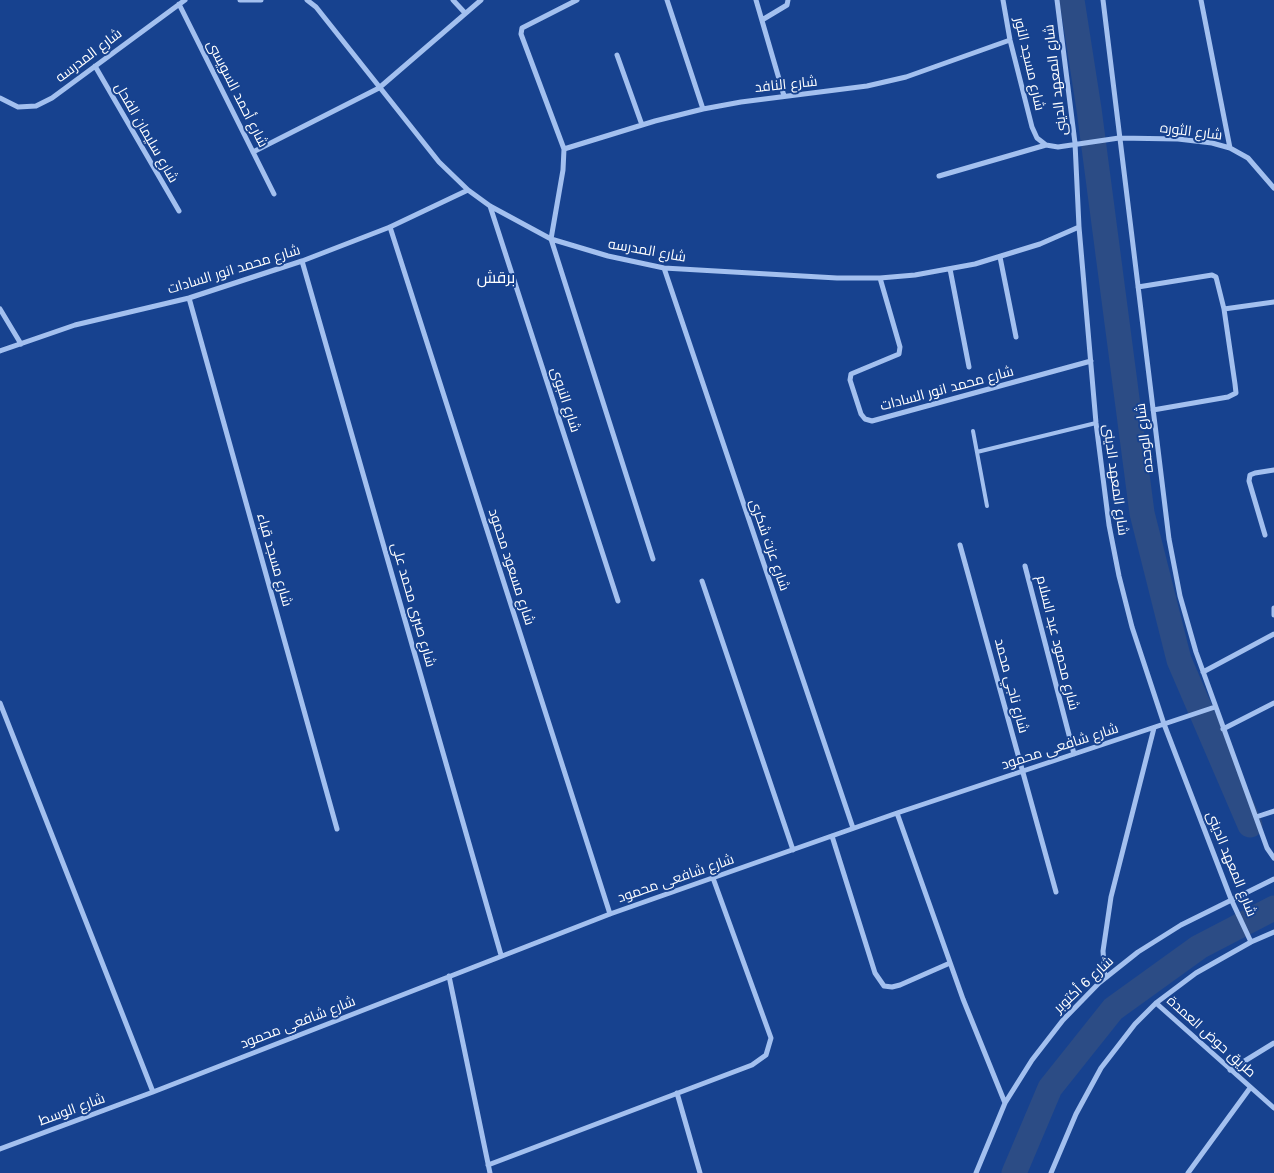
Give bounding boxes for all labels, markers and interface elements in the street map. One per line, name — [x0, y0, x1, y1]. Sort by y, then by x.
street label: شارع مسجد النور — [1010, 16, 1048, 112]
street label: شارع المعهد الدينى — [1041, 23, 1071, 137]
street label: شارع المدرسه — [52, 26, 126, 86]
street label: شارع أحمد السويسى — [203, 38, 271, 150]
street label: شارع النافد — [754, 73, 818, 97]
street label: شارع سليمان الفحل — [111, 80, 181, 186]
street label: شارع الثوره — [1159, 120, 1223, 144]
street label: شارع المدرسه — [607, 236, 687, 266]
street label: شارع محمد انور السادات — [166, 242, 302, 298]
district label: برقش — [477, 269, 515, 289]
street label: شارع محمد انور السادات — [878, 363, 1016, 415]
street label: شارع النبوى — [547, 365, 583, 435]
street label: شارع الوحده — [1132, 402, 1158, 474]
street label: شارع المعهد الدينى — [1099, 423, 1131, 537]
street label: شارع عزت شكرى — [745, 497, 793, 593]
street label: شارع مسعود محمود — [484, 507, 538, 627]
street label: شارع مسجد قباء — [253, 511, 295, 609]
street label: شارع صبرى محمد على — [387, 541, 439, 669]
street label: شارع محمود عبد السلام — [1032, 574, 1082, 712]
street label: شارع ناجي محمد — [990, 637, 1032, 735]
street label: شارع شافعى محمود — [999, 720, 1121, 774]
street label: شارع المعهد الدينى — [1202, 809, 1260, 919]
street label: شارع شافعى محمود — [616, 851, 736, 907]
street label: شارع 6 أكتوبر — [1051, 953, 1117, 1017]
street label: شارع شافعى محمود — [238, 993, 358, 1053]
street label: طريق حوض العمدة — [1163, 993, 1259, 1081]
street label: شارع الوسط — [36, 1090, 108, 1130]

